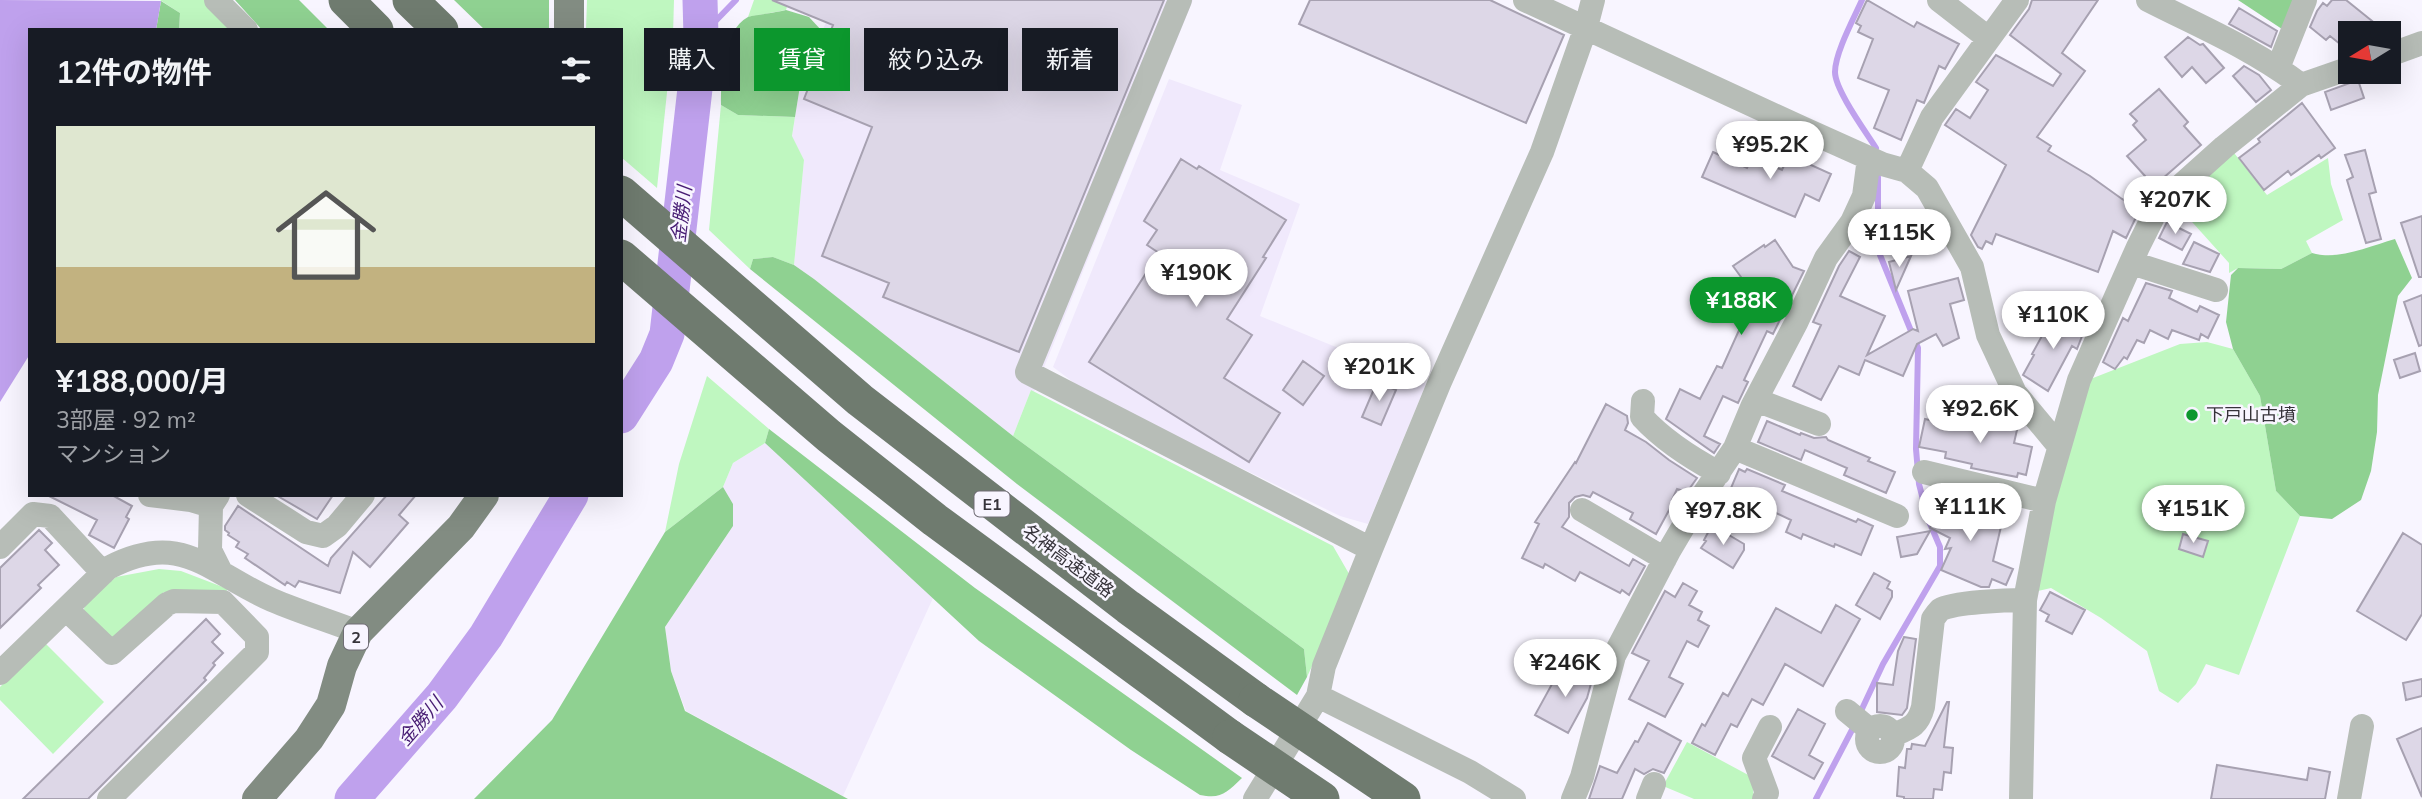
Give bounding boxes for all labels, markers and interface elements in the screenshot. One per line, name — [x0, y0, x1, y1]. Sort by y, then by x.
north arrow — [2338, 21, 2401, 84]
map controls — [2338, 21, 2401, 84]
chip: 購入 — [644, 28, 740, 91]
chip: 賃貸 — [754, 28, 850, 91]
chip: 絞り込み — [864, 28, 1008, 91]
chip: 新着 — [1022, 28, 1118, 91]
icon: filters — [557, 51, 595, 89]
text: 12件の物件 — [56, 53, 212, 91]
pin: ¥95.2K — [1713, 122, 1827, 181]
text: ¥95.2K — [1732, 129, 1808, 158]
icon: home — [263, 172, 389, 298]
pin: ¥207K — [2126, 176, 2224, 236]
water label: 金勝川 — [666, 182, 697, 244]
text: ¥207K — [2140, 184, 2210, 213]
pin: ¥115K — [1850, 210, 1948, 269]
text: ¥115K — [1864, 217, 1934, 246]
pin: ¥190K — [1147, 250, 1245, 309]
text: ¥190K — [1161, 257, 1231, 286]
pin: ¥188K — [1692, 278, 1790, 337]
text: ¥188K — [1706, 285, 1776, 314]
pin: ¥110K — [2004, 292, 2102, 351]
text: ¥110K — [2018, 299, 2088, 328]
pin: ¥201K — [1330, 344, 1428, 403]
text: ¥201K — [1344, 351, 1414, 380]
text: ¥188,000/月 — [56, 362, 229, 400]
pin: ¥92.6K — [1923, 386, 2037, 445]
text: ¥92.6K — [1942, 393, 2018, 422]
place label: 下戸山古墳 — [2206, 403, 2296, 426]
text: 3部屋 · 92 m² — [56, 405, 196, 434]
marker: 下戸山古墳 — [2184, 407, 2200, 423]
text: マンション — [56, 439, 171, 468]
pin: ¥111K — [1921, 484, 2019, 543]
pin: ¥151K — [2144, 486, 2242, 545]
pin: ¥97.8K — [1666, 488, 1780, 547]
road number: E1 — [974, 491, 1010, 516]
text: ¥111K — [1935, 491, 2005, 520]
text: ¥151K — [2158, 493, 2228, 522]
text: ¥97.8K — [1685, 495, 1761, 524]
street label: 名神高速道路 — [1018, 519, 1118, 602]
road number: 2 — [344, 624, 368, 650]
pin: ¥246K — [1516, 640, 1614, 699]
text: ¥246K — [1530, 647, 1600, 676]
water label: 金勝川 — [392, 690, 449, 750]

